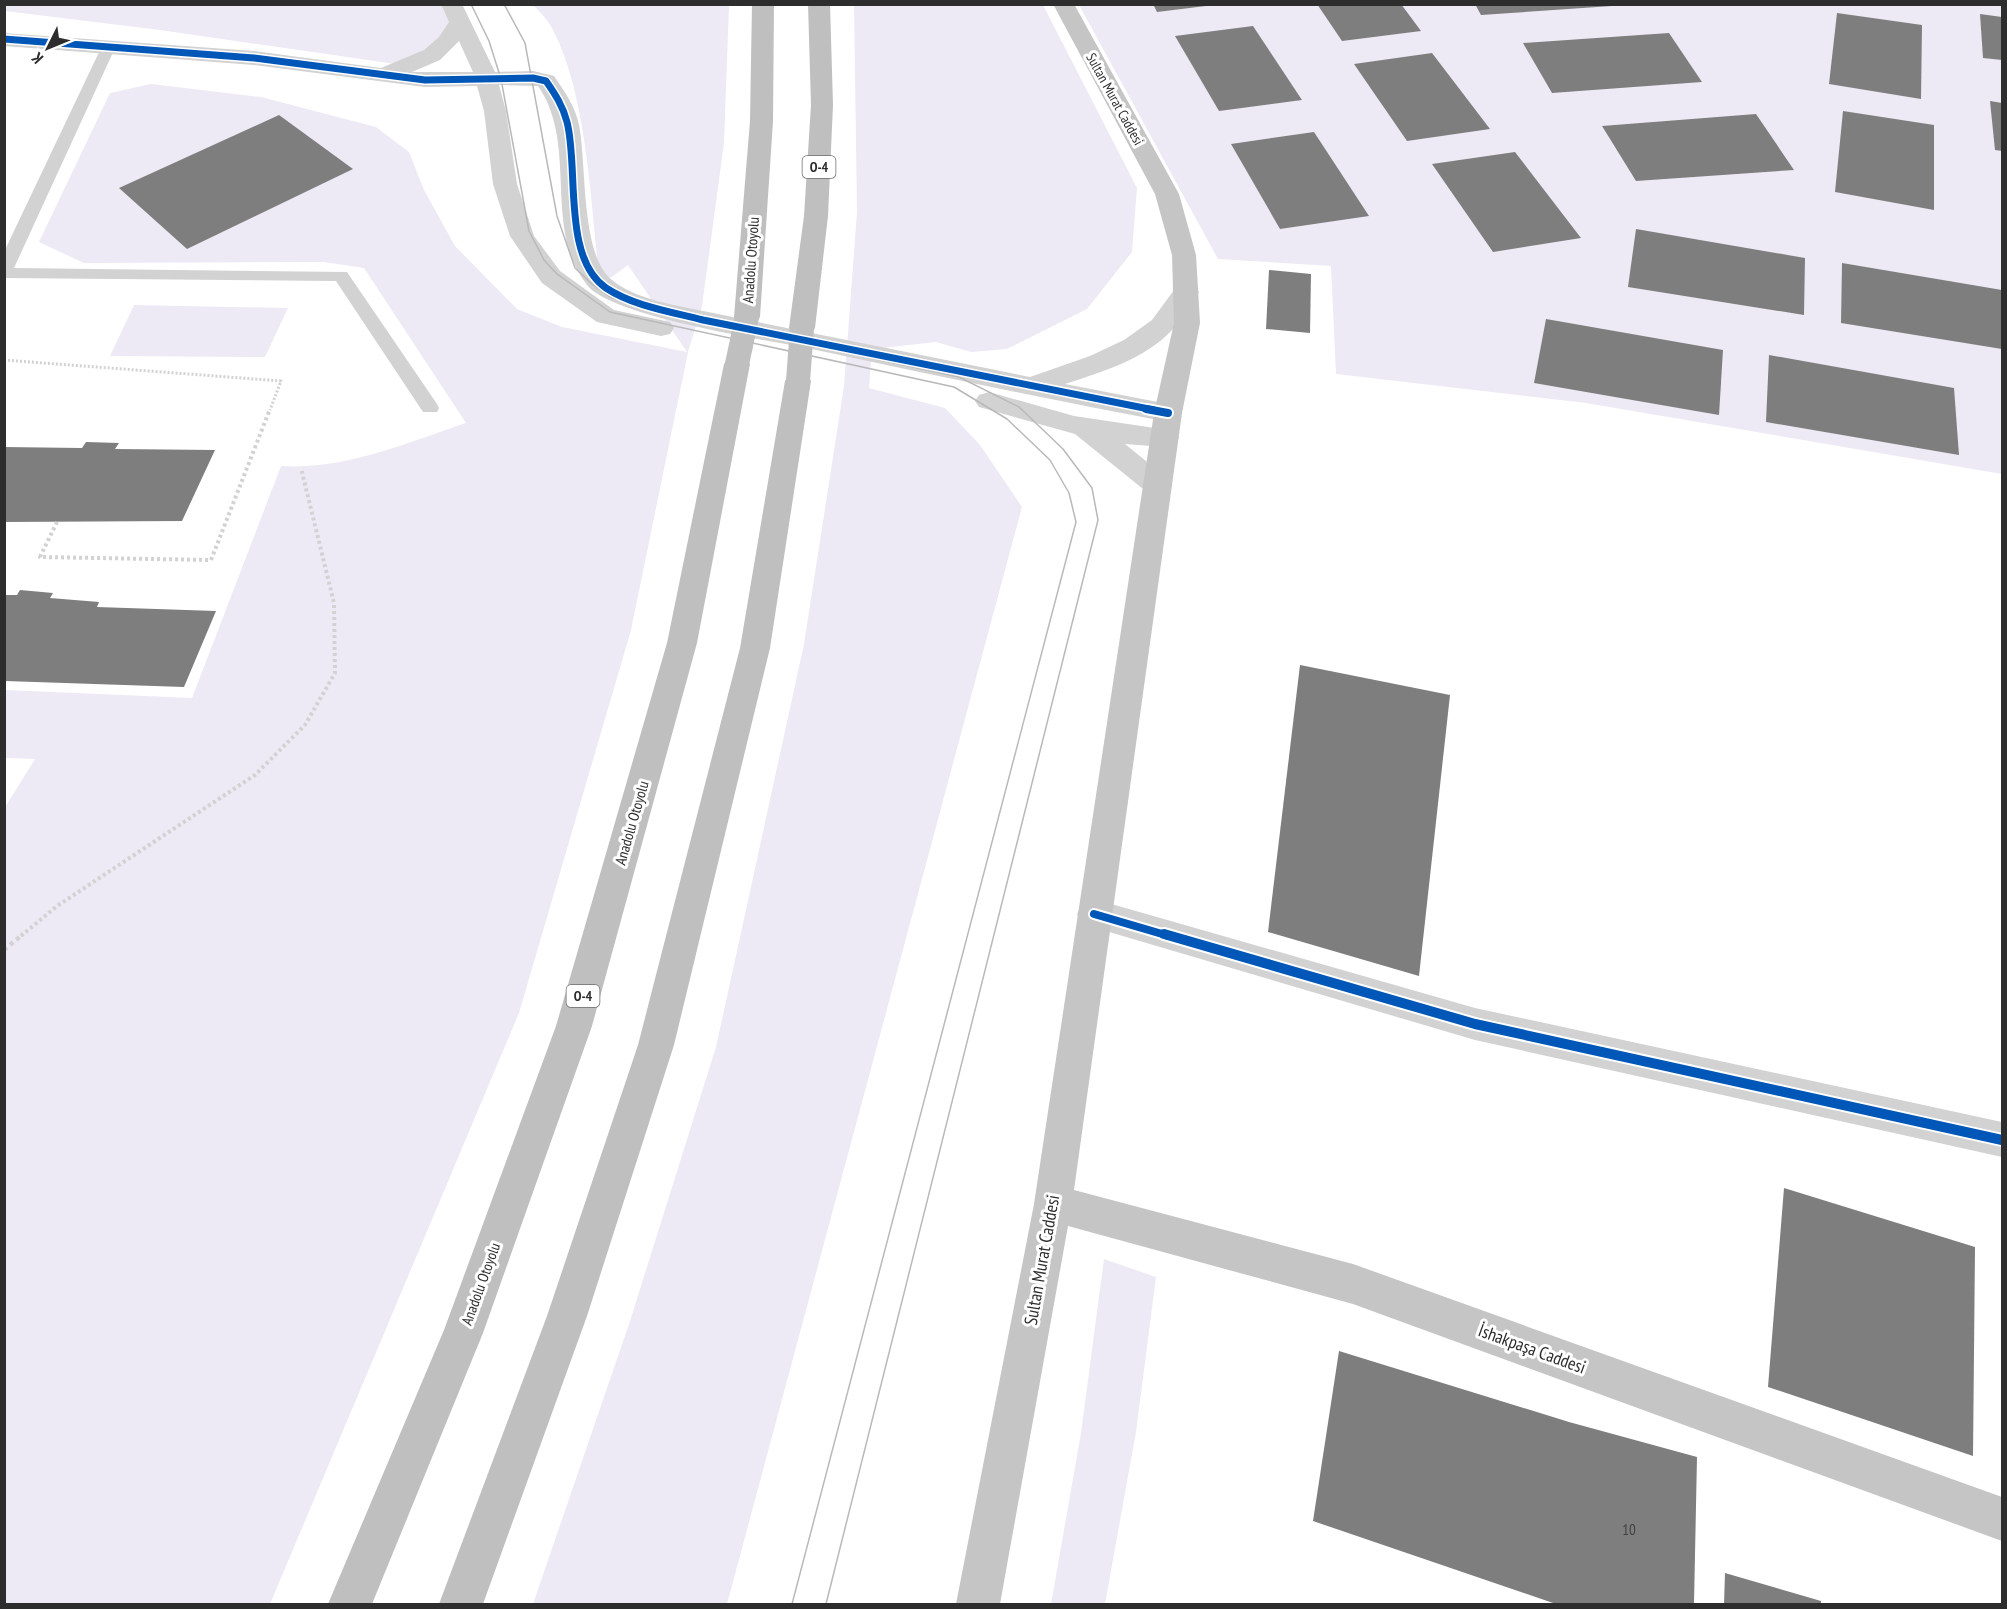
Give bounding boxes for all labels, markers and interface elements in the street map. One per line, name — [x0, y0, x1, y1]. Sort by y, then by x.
north arrow — [18, 18, 78, 78]
text: K — [26, 48, 47, 68]
street label: Sultan Murat Caddesi — [1082, 50, 1148, 148]
road number: O-4 — [802, 156, 836, 178]
street label: Anadolu Otoyolu — [738, 216, 763, 304]
street label: Anadolu Otoyolu — [610, 779, 653, 867]
road number: O-4 — [566, 985, 600, 1007]
street label: Sultan Murat Caddesi — [1019, 1193, 1064, 1327]
street label: Anadolu Otoyolu — [457, 1240, 504, 1328]
street label: İshakpaşa Caddesi — [1475, 1318, 1589, 1379]
house number: 10 — [1622, 1520, 1636, 1539]

